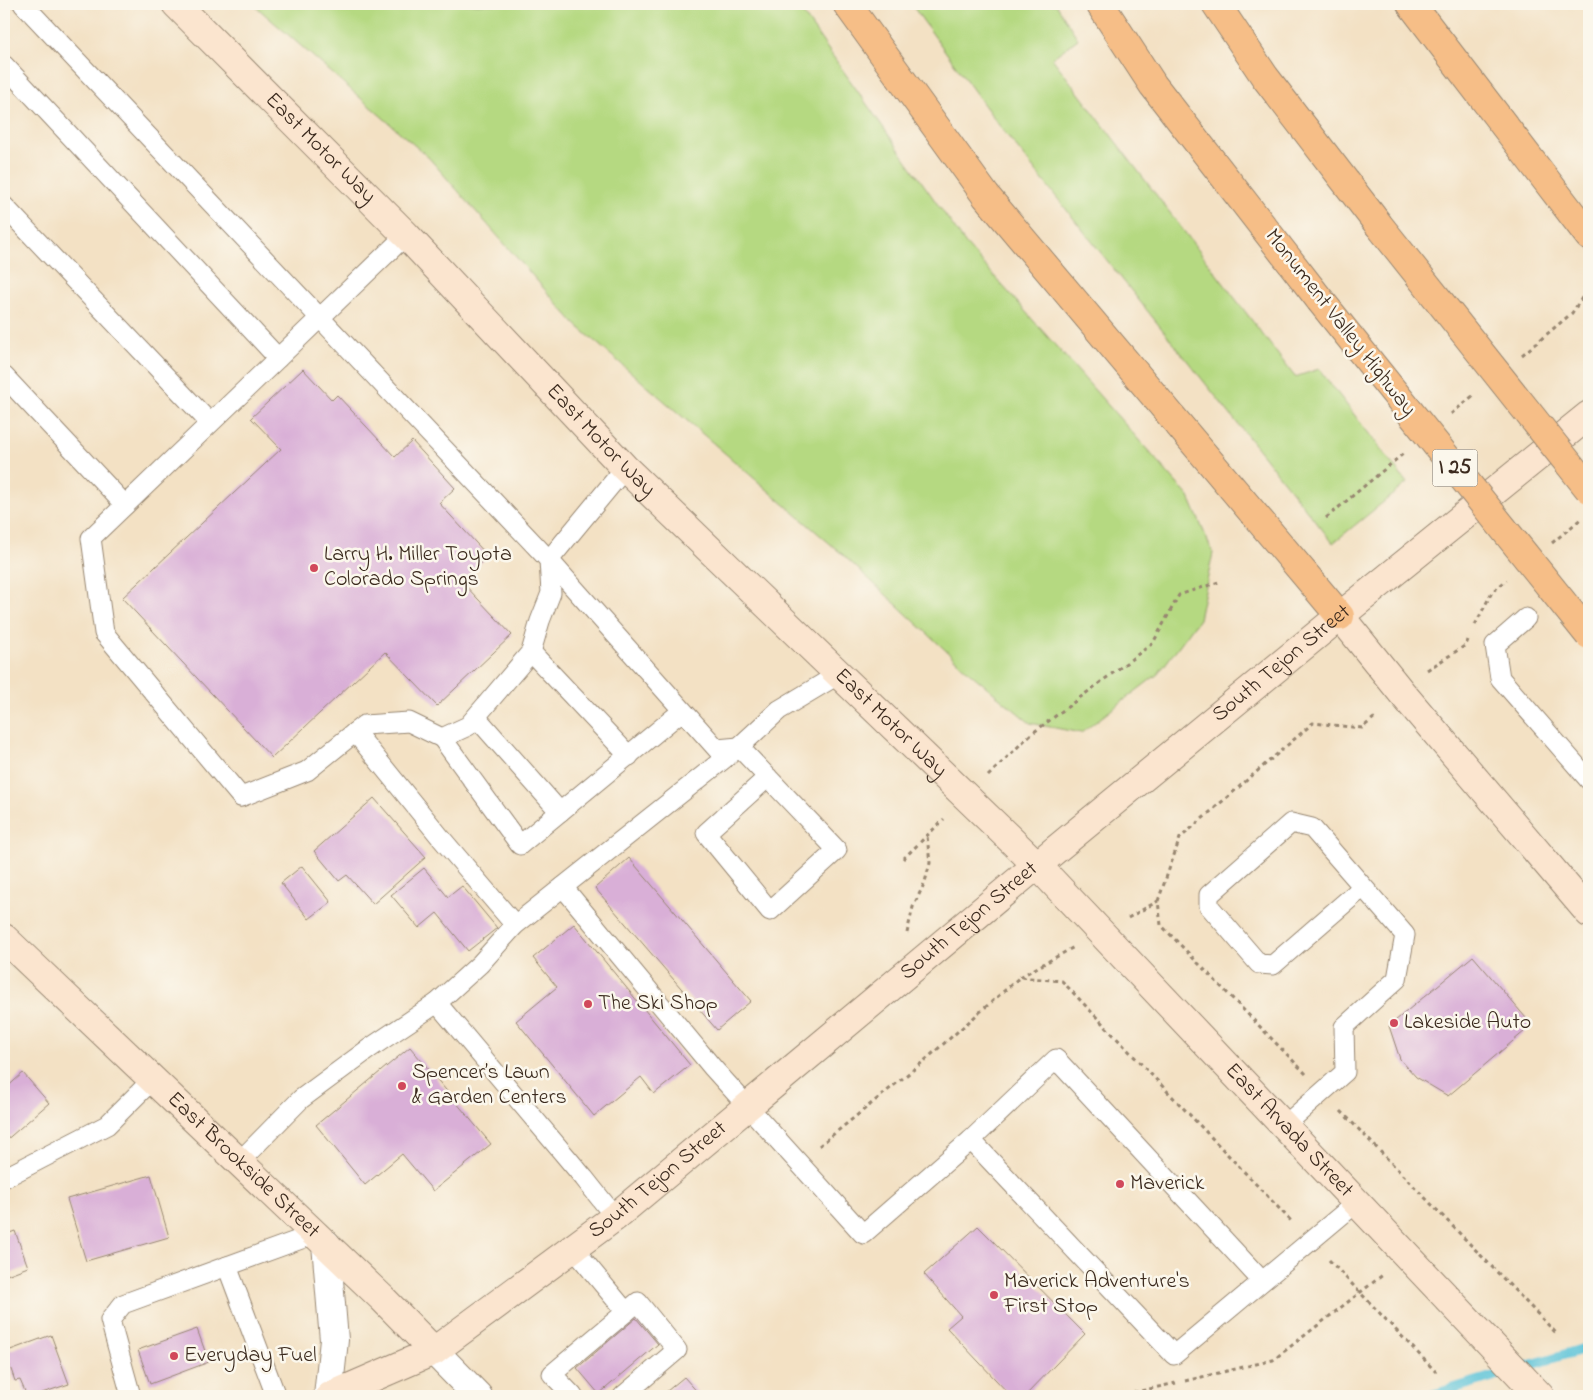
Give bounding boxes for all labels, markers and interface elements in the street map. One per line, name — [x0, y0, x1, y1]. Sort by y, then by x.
street label: East Motor Way — [257, 85, 383, 212]
street label: Monument Valley Highway — [1256, 222, 1424, 424]
street label: East Motor Way — [538, 377, 662, 506]
road number: I 25 — [1432, 449, 1478, 486]
place label: Larry H. Miller Toyota Colorado Springs — [324, 539, 512, 597]
marker: Larry H. Miller Toyota Colorado Springs — [308, 562, 320, 574]
street label: South Tejon Street — [1205, 597, 1359, 731]
street label: East Motor Way — [826, 661, 954, 787]
street label: South Tejon Street — [893, 854, 1046, 989]
place label: The Ski Shop — [598, 988, 718, 1020]
marker: The Ski Shop — [582, 998, 594, 1010]
place label: Lakeside Auto — [1404, 1007, 1531, 1039]
marker: Lakeside Auto — [1388, 1017, 1400, 1029]
street label: East Arvada Street — [1217, 1056, 1361, 1206]
place label: Spencer’s Lawn & Garden Centers — [412, 1057, 567, 1114]
marker: Spencer’s Lawn & Garden Centers — [396, 1080, 408, 1092]
street label: East Brookside Street — [159, 1085, 327, 1247]
street label: South Tejon Street — [582, 1113, 735, 1247]
place label: Maverick — [1130, 1168, 1205, 1200]
marker: Maverick — [1114, 1178, 1126, 1190]
place label: Maverick Adventure's First Stop — [1003, 1266, 1190, 1323]
marker: Maverick Adventure's First Stop — [988, 1289, 1000, 1301]
place label: Everyday Fuel — [184, 1340, 317, 1373]
marker: Everyday Fuel — [168, 1350, 180, 1362]

